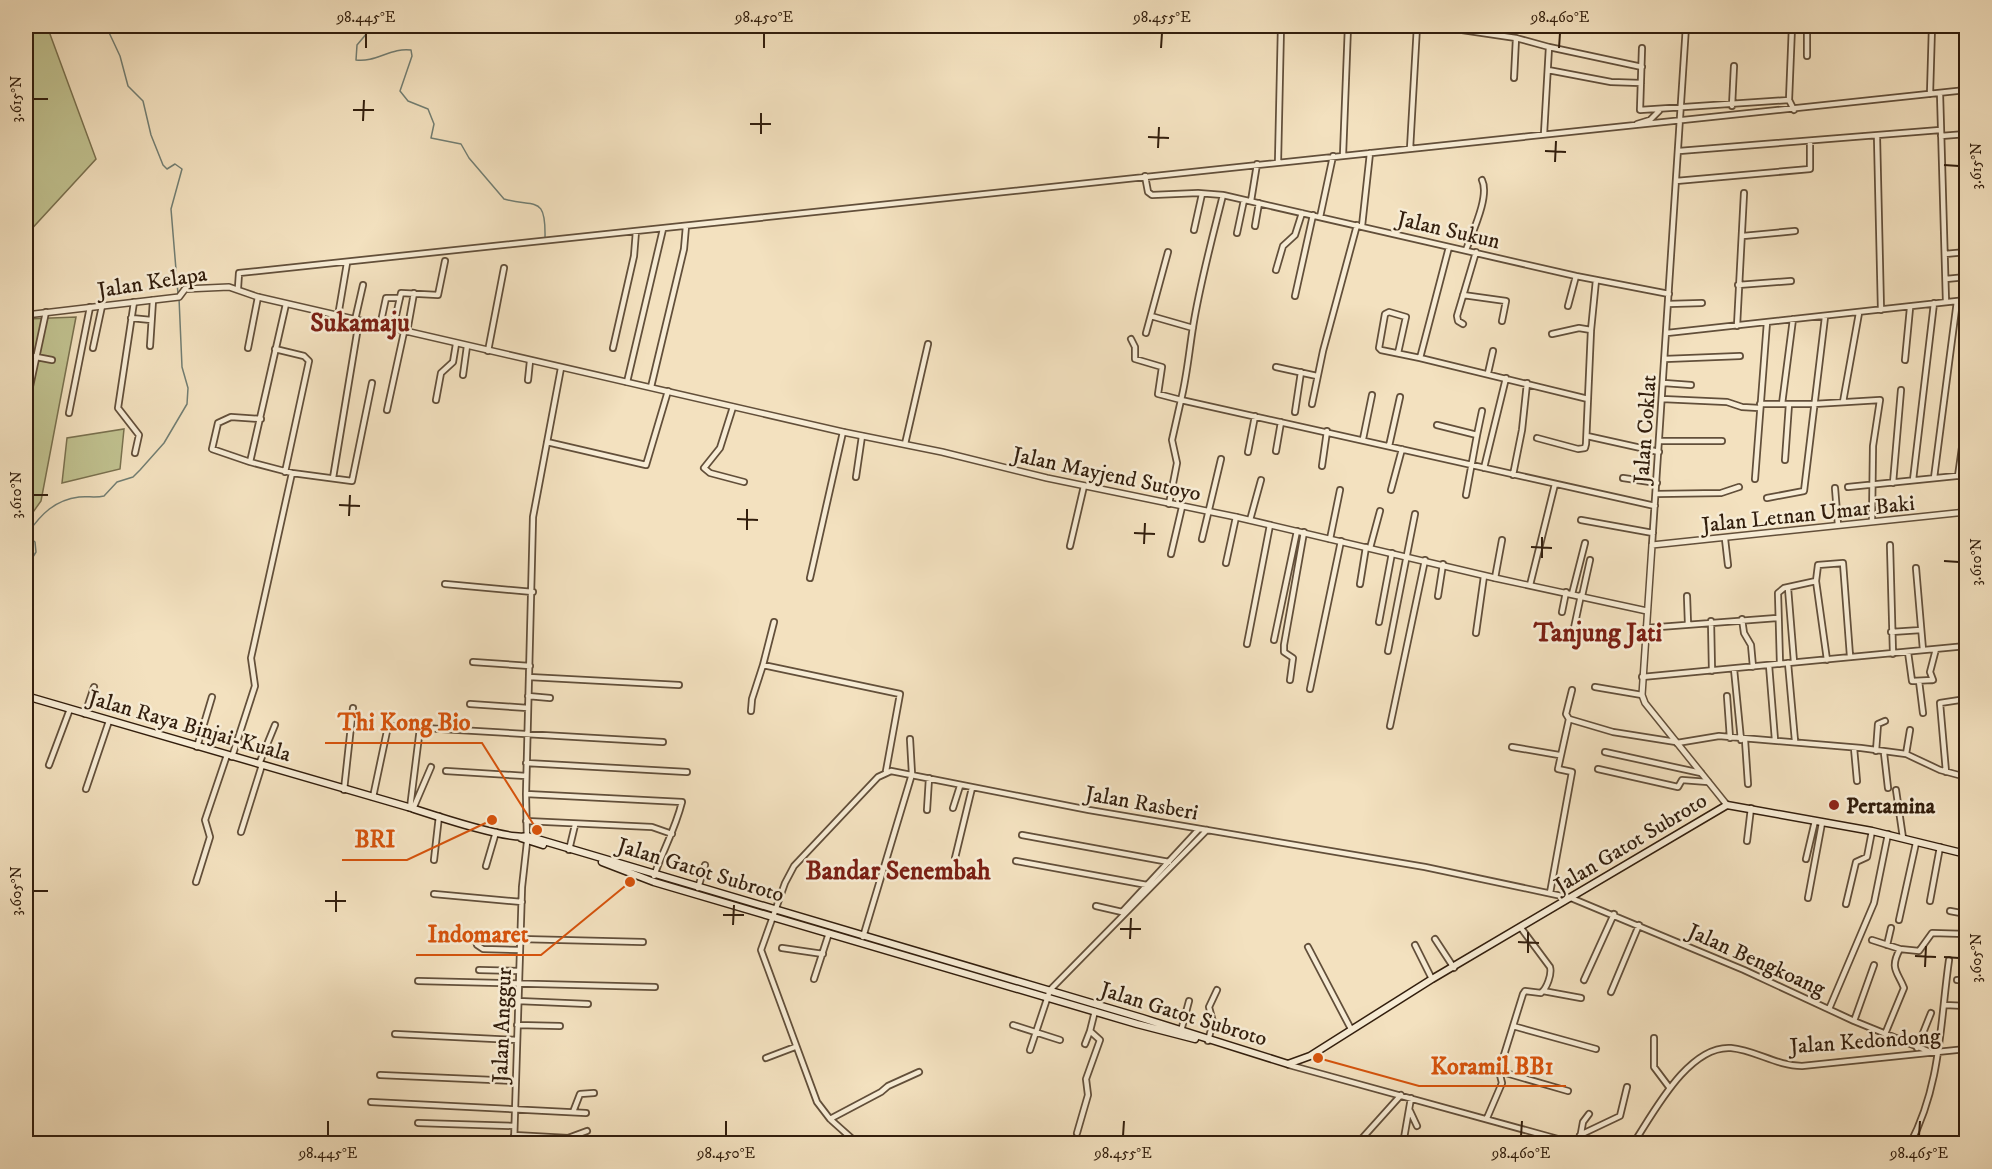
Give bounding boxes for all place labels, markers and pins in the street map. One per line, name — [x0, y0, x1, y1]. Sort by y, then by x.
callout: Thi Kong Bio — [325, 701, 482, 743]
place label: Pertamina — [1846, 793, 1936, 820]
marker: Pertamina — [1827, 798, 1841, 812]
callout: BRI — [342, 818, 407, 860]
callout: Indomaret — [416, 913, 541, 955]
callout: Koramil BB1 — [1419, 1044, 1566, 1086]

